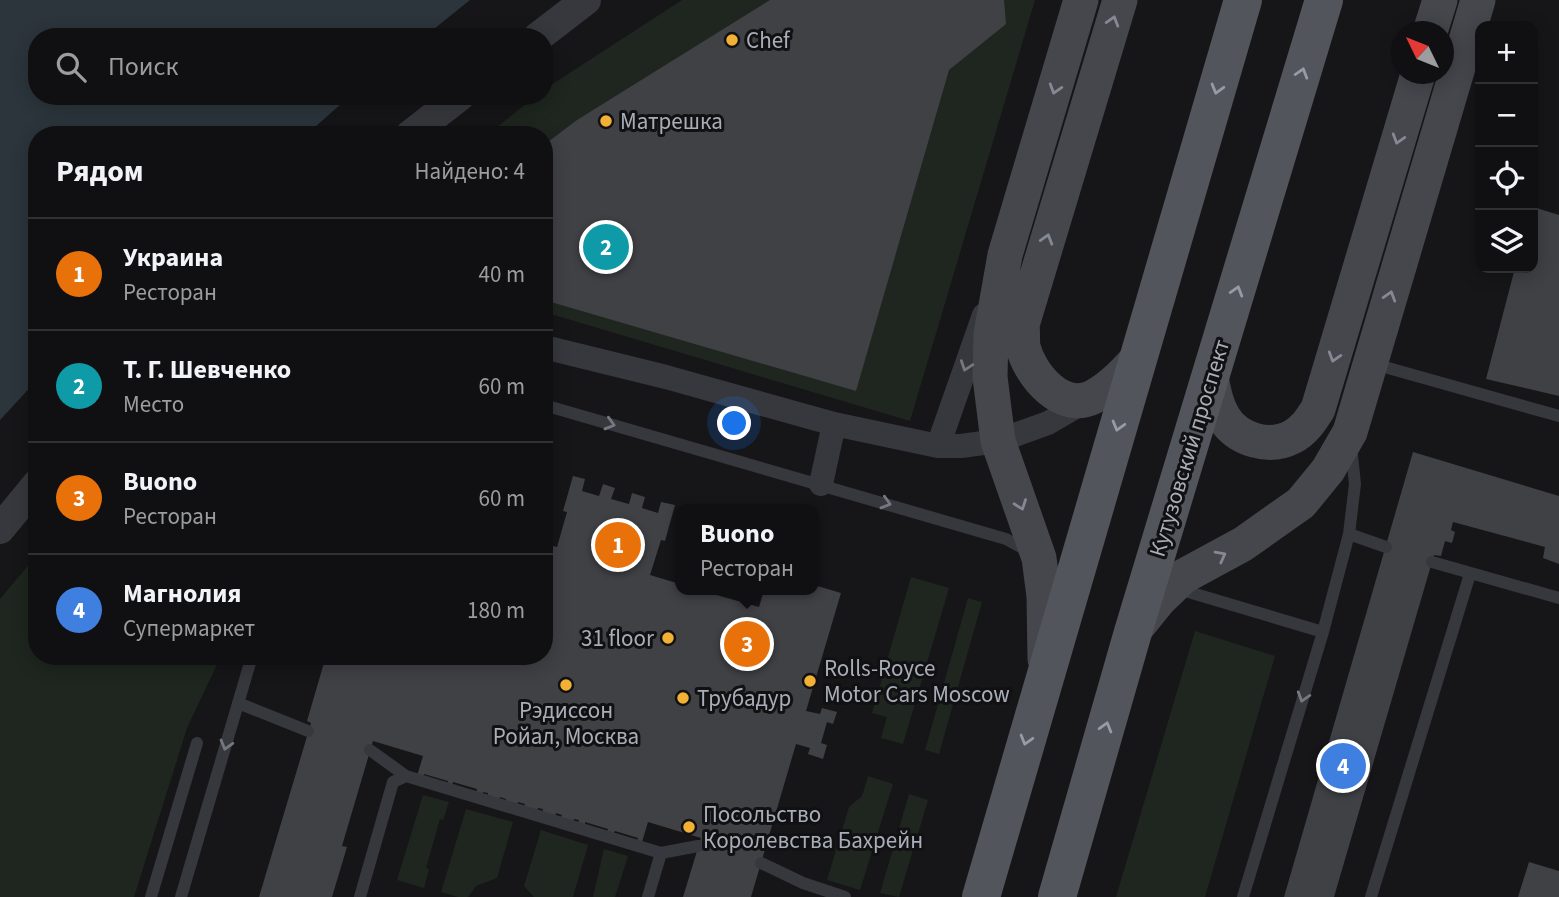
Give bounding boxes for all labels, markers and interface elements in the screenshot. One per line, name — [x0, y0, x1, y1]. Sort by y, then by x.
one-way arrow — [1105, 16, 1120, 28]
north arrow — [1391, 21, 1454, 84]
map controls — [1475, 21, 1538, 273]
button: + — [1475, 21, 1538, 84]
place label: Chef — [746, 24, 791, 57]
search box — [28, 28, 553, 105]
marker: Chef — [724, 32, 740, 48]
icon: search — [52, 48, 90, 86]
text: Поиск — [108, 48, 178, 85]
one-way arrow — [1293, 67, 1308, 79]
one-way arrow — [1049, 83, 1064, 95]
one-way arrow — [1211, 83, 1226, 95]
button: − — [1475, 84, 1538, 147]
place label: Матрешка — [620, 105, 723, 138]
marker: Матрешка — [598, 113, 614, 129]
one-way arrow — [1392, 133, 1407, 145]
button: locate — [1475, 147, 1538, 210]
text: Рядом — [56, 150, 144, 193]
text: Найдено: 4 — [415, 155, 525, 188]
button: layers — [1475, 210, 1538, 273]
pin: 2 — [583, 221, 629, 273]
one-way arrow — [1039, 233, 1054, 245]
text: Украина — [123, 239, 223, 276]
text: 1 — [73, 258, 85, 291]
text: 40 m — [478, 258, 525, 291]
text: Ресторан — [123, 276, 217, 309]
one-way arrow — [1228, 286, 1243, 298]
one-way arrow — [1382, 290, 1397, 302]
street label: Кутузовский проспект — [1141, 335, 1238, 561]
text: Т. Г. Шевченко — [123, 351, 291, 388]
one-way arrow — [1327, 351, 1342, 363]
one-way arrow — [960, 359, 974, 371]
text: 2 — [73, 370, 85, 403]
text: 60 m — [478, 370, 525, 403]
text: Место — [123, 388, 184, 421]
your location — [717, 406, 751, 440]
one-way arrow — [604, 416, 616, 430]
one-way arrow — [1112, 420, 1127, 432]
text: Buono — [123, 463, 197, 500]
text: 3 — [73, 482, 85, 515]
text: 60 m — [478, 482, 525, 515]
one-way arrow — [880, 495, 892, 510]
one-way arrow — [1013, 499, 1027, 511]
text: Ресторан — [123, 500, 217, 533]
popup — [675, 504, 819, 595]
text: Buono — [700, 515, 774, 552]
pin: 1 — [595, 519, 641, 571]
one-way arrow — [1213, 551, 1226, 565]
text: Ресторан — [700, 552, 794, 585]
text: Магнолия — [123, 575, 242, 612]
text: 4 — [73, 594, 85, 627]
text: 180 m — [467, 594, 525, 627]
text: Супермаркет — [123, 612, 255, 645]
pin: 3 — [724, 618, 770, 670]
place label: 31 floor — [581, 622, 655, 655]
marker: 31 floor — [660, 630, 676, 646]
place label: Rolls-Royce Motor Cars Moscow — [824, 652, 1010, 711]
marker: Rolls-Royce Motor Cars Moscow — [802, 673, 818, 689]
marker: Рэдиссон Ройал, Москва — [558, 677, 574, 693]
place label: Трубадур — [697, 682, 791, 715]
marker: Трубадур — [675, 690, 691, 706]
one-way arrow — [1297, 691, 1312, 703]
place label: Рэдиссон Ройал, Москва — [493, 694, 639, 753]
one-way arrow — [1098, 721, 1113, 733]
one-way arrow — [1020, 734, 1035, 746]
one-way arrow — [220, 739, 235, 751]
pin: 4 — [1320, 740, 1366, 792]
place label: Посольство Королевства Бахрейн — [703, 798, 923, 857]
marker: Посольство Королевства Бахрейн — [681, 819, 697, 835]

